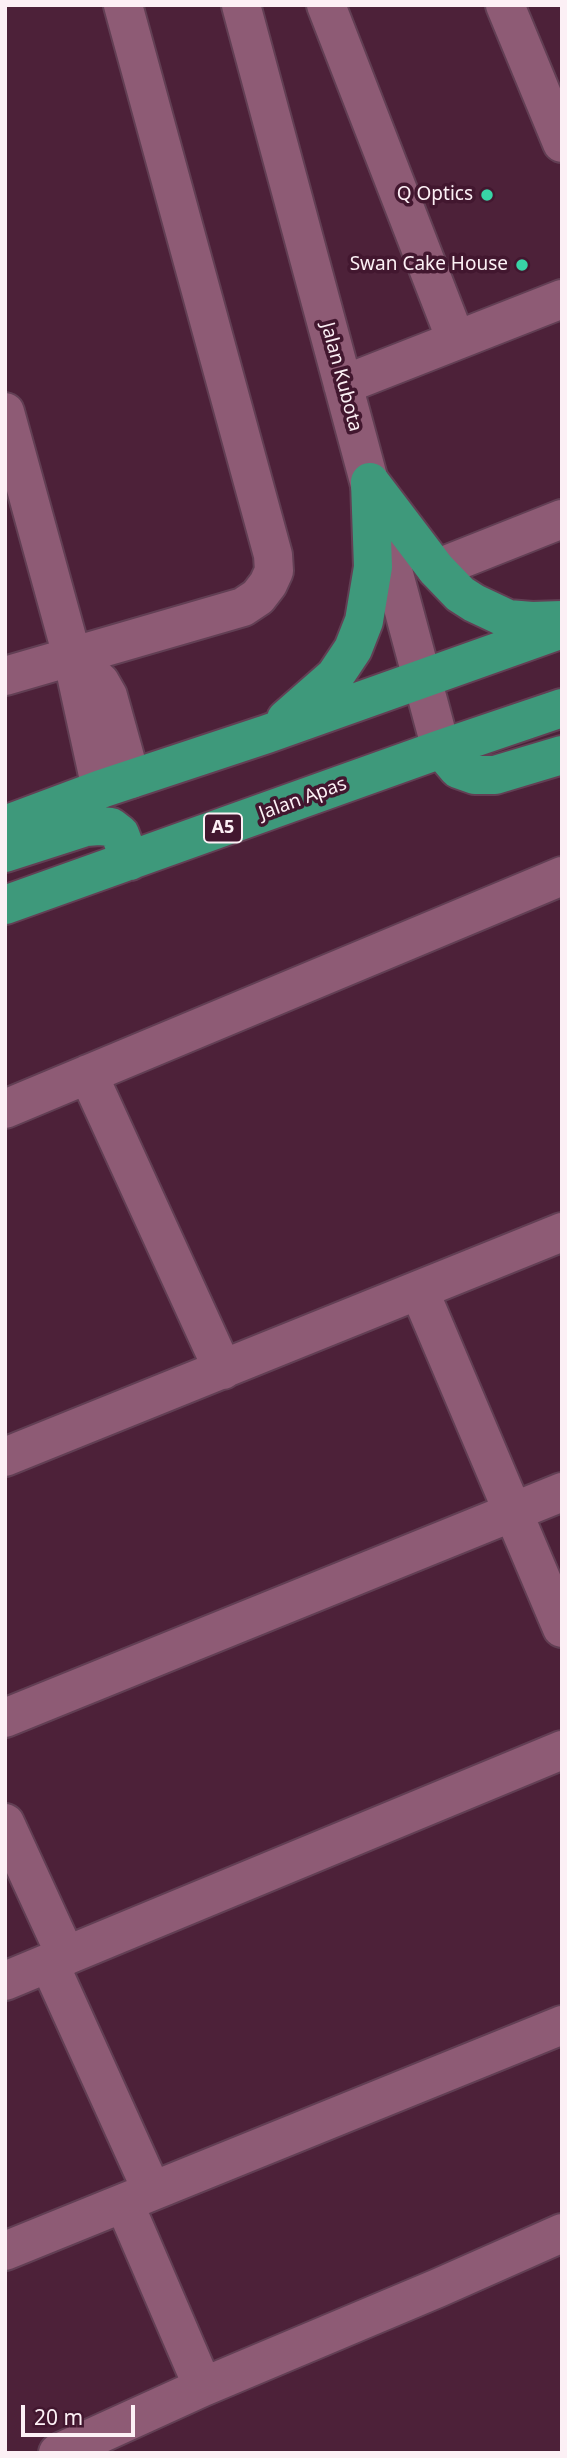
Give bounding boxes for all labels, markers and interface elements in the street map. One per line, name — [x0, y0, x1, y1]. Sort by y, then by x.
place label: Q Optics — [397, 184, 473, 206]
marker: Q Optics — [479, 187, 495, 203]
place label: Swan Cake House — [350, 254, 508, 276]
marker: Swan Cake House — [514, 257, 530, 273]
street label: Jalan Kubota — [315, 320, 367, 434]
street label: Jalan Apas — [256, 773, 350, 825]
road number: A5 — [204, 814, 242, 842]
scale bar — [24, 2392, 138, 2436]
text: 20 m — [34, 2403, 83, 2431]

